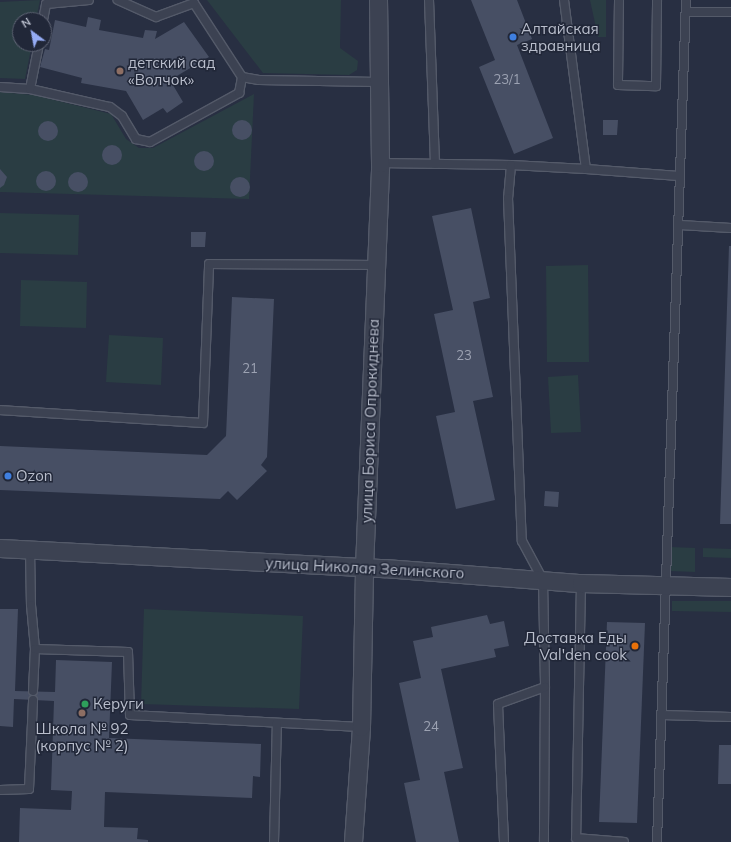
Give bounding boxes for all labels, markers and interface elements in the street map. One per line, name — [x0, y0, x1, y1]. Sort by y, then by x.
north arrow — [12, 12, 52, 52]
text: N — [19, 15, 33, 31]
place label: Алтайская здравница — [521, 19, 601, 54]
marker: Алтайская здравница — [508, 32, 518, 42]
place label: детский сад «Волчок» — [128, 53, 215, 88]
marker: детский сад «Волчок» — [115, 66, 125, 76]
house number: 23/1 — [493, 71, 521, 87]
street label: улица Бориса Опрокиднева — [357, 319, 383, 523]
house number: 23 — [456, 347, 472, 363]
house number: 21 — [242, 360, 258, 376]
place label: Ozon — [16, 467, 53, 485]
marker: Ozon — [3, 471, 13, 481]
street label: улица Николая Зелинского — [265, 554, 465, 582]
place label: Доставка Еды Val'den cook — [524, 628, 627, 663]
marker: Доставка Еды Val'den cook — [630, 641, 640, 651]
place label: Керуги — [93, 695, 144, 713]
marker: Керуги — [80, 699, 90, 709]
marker: Школа № 92 (корпус № 2) — [77, 708, 87, 718]
house number: 24 — [423, 718, 439, 734]
place label: Школа № 92 (корпус № 2) — [35, 719, 129, 754]

